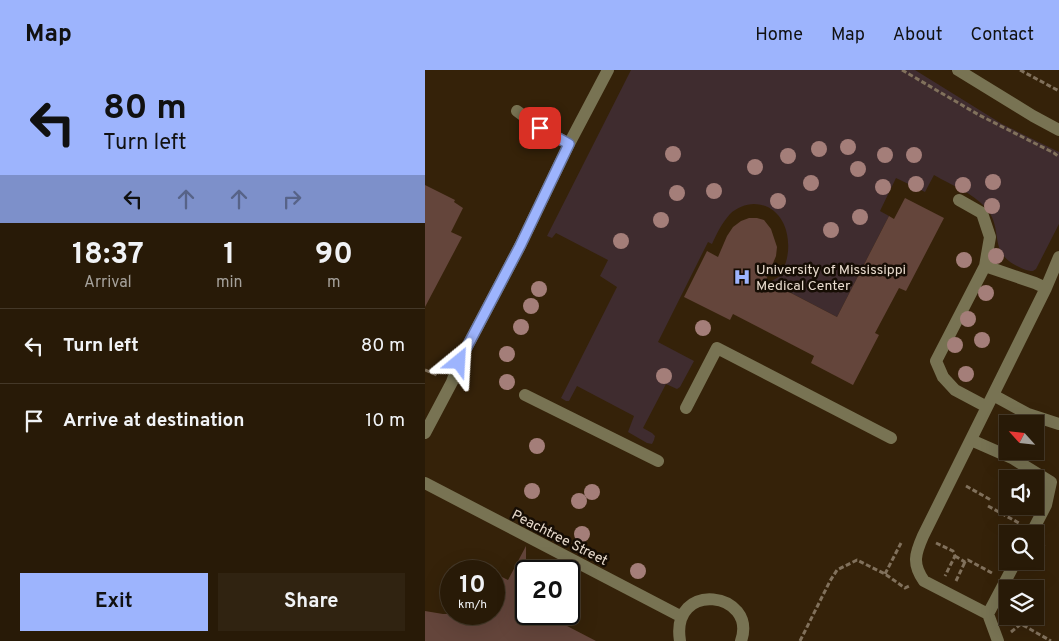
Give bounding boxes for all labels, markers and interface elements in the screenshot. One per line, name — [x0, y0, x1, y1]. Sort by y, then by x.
text: Map — [25, 20, 72, 50]
text: Home — [755, 24, 803, 47]
text: Map — [831, 24, 865, 47]
text: About — [893, 24, 942, 47]
text: Contact — [970, 24, 1034, 47]
text: 80 m — [103, 87, 187, 131]
icon: left — [20, 90, 85, 155]
pin — [519, 107, 561, 149]
icon: arrive — [526, 114, 554, 142]
text: Turn left — [103, 130, 186, 157]
icon: left — [119, 185, 147, 213]
icon: ahead — [172, 185, 200, 213]
icon: ahead — [225, 185, 253, 213]
icon: right — [278, 185, 306, 213]
text: 18:37 — [72, 237, 144, 274]
text: 1 — [223, 237, 235, 274]
text: 90 — [315, 237, 353, 274]
place label: University of Mississippi Medical Center — [756, 262, 906, 295]
hospital icon: University of Mississippi Medical Center — [732, 267, 752, 287]
text: Arrival — [84, 273, 132, 293]
text: min — [216, 273, 243, 293]
text: m — [327, 273, 341, 293]
icon: left — [20, 332, 48, 360]
text: Turn left — [63, 334, 139, 358]
text: 80 m — [361, 334, 405, 358]
position arrow — [432, 335, 484, 387]
icon: arrive — [20, 407, 48, 435]
text: Arrive at destination — [63, 409, 244, 433]
text: 10 m — [365, 409, 405, 433]
north arrow — [999, 415, 1044, 460]
map controls — [999, 415, 1044, 625]
button: sound — [999, 470, 1044, 515]
street label: Peachtree Street — [508, 507, 610, 570]
button: search — [999, 525, 1044, 570]
speed limit sign: 20 — [515, 560, 580, 625]
text: 10 — [459, 570, 486, 602]
button: Exit — [20, 573, 208, 631]
button: Share — [218, 573, 405, 631]
button: layers — [999, 580, 1044, 625]
text: km/h — [458, 597, 487, 613]

